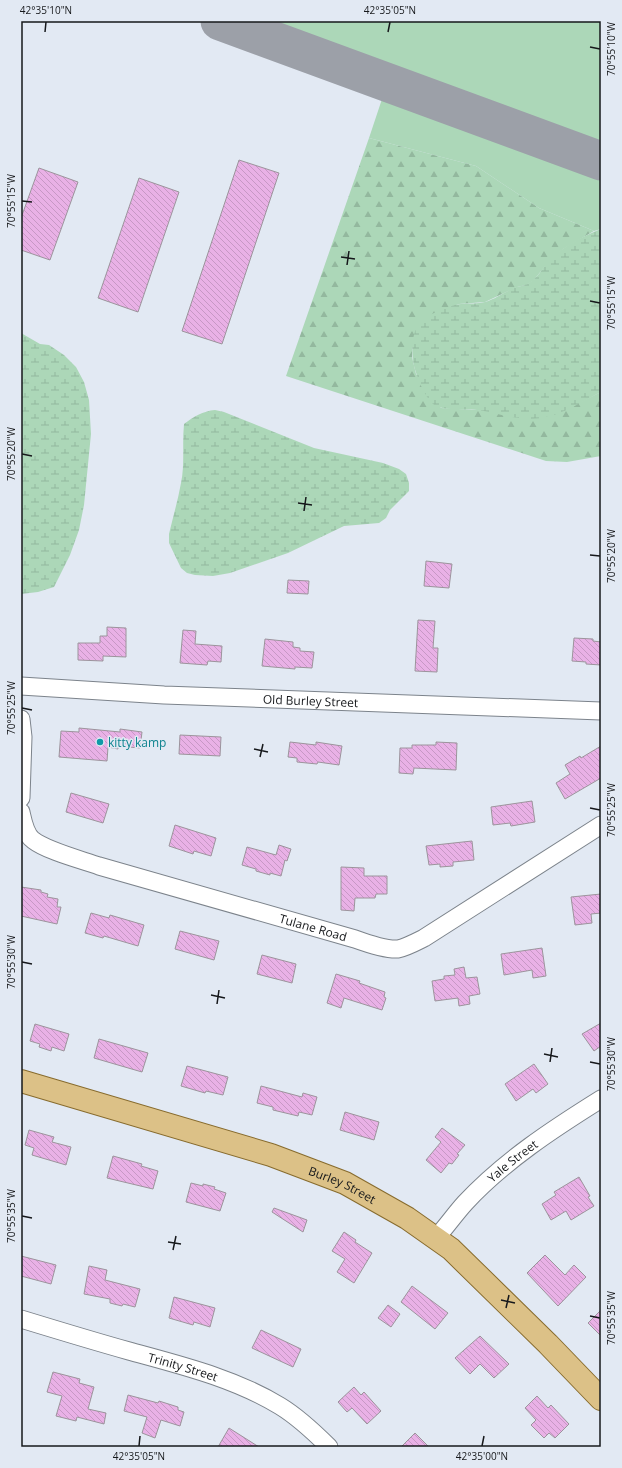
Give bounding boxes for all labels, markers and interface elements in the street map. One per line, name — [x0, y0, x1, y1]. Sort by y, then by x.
text: 42°35'10"N — [20, 3, 72, 17]
text: 42°35'05"N — [364, 3, 416, 17]
text: 70°55'10"W — [604, 21, 618, 76]
text: 70°55'15"W — [4, 173, 18, 228]
text: 70°55'15"W — [604, 275, 618, 330]
text: 70°55'20"W — [4, 426, 18, 481]
text: 70°55'20"W — [604, 528, 618, 583]
text: 70°55'25"W — [4, 680, 18, 735]
street label: Old Burley Street — [263, 690, 359, 711]
place label: kitty kamp — [108, 734, 166, 751]
marker: kitty kamp — [95, 737, 105, 747]
text: 70°55'25"W — [604, 782, 618, 837]
street label: Tulane Road — [277, 909, 349, 945]
text: 70°55'30"W — [4, 934, 18, 989]
text: 70°55'30"W — [604, 1036, 618, 1091]
street label: Yale Street — [483, 1135, 541, 1186]
street label: Burley Street — [306, 1162, 379, 1207]
text: 70°55'35"W — [4, 1188, 18, 1243]
text: 70°55'35"W — [604, 1290, 618, 1345]
street label: Trinity Street — [146, 1348, 220, 1385]
text: 42°35'05"N — [113, 1449, 165, 1463]
text: 42°35'00"N — [456, 1449, 508, 1463]

